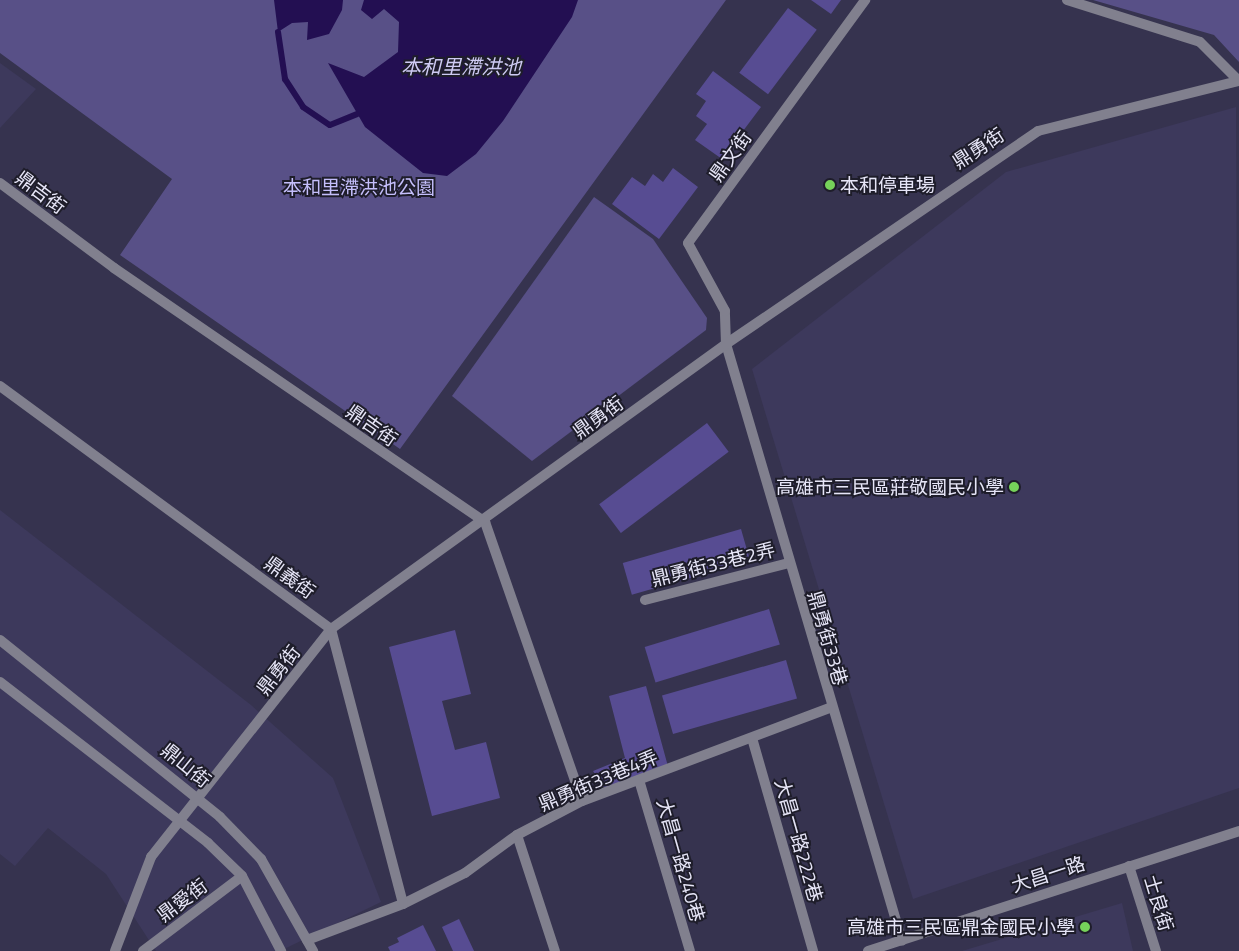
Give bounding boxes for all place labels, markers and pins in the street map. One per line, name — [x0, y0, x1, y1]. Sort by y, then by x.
place label: 本和停車場 — [840, 174, 935, 196]
marker: 本和停車場 — [824, 179, 836, 191]
place label: 高雄市三民區莊敬國民小學 — [776, 476, 1004, 498]
marker: 高雄市三民區莊敬國民小學 — [1008, 481, 1020, 493]
place label: 高雄市三民區鼎金國民小學 — [847, 916, 1075, 938]
marker: 高雄市三民區鼎金國民小學 — [1079, 921, 1091, 933]

